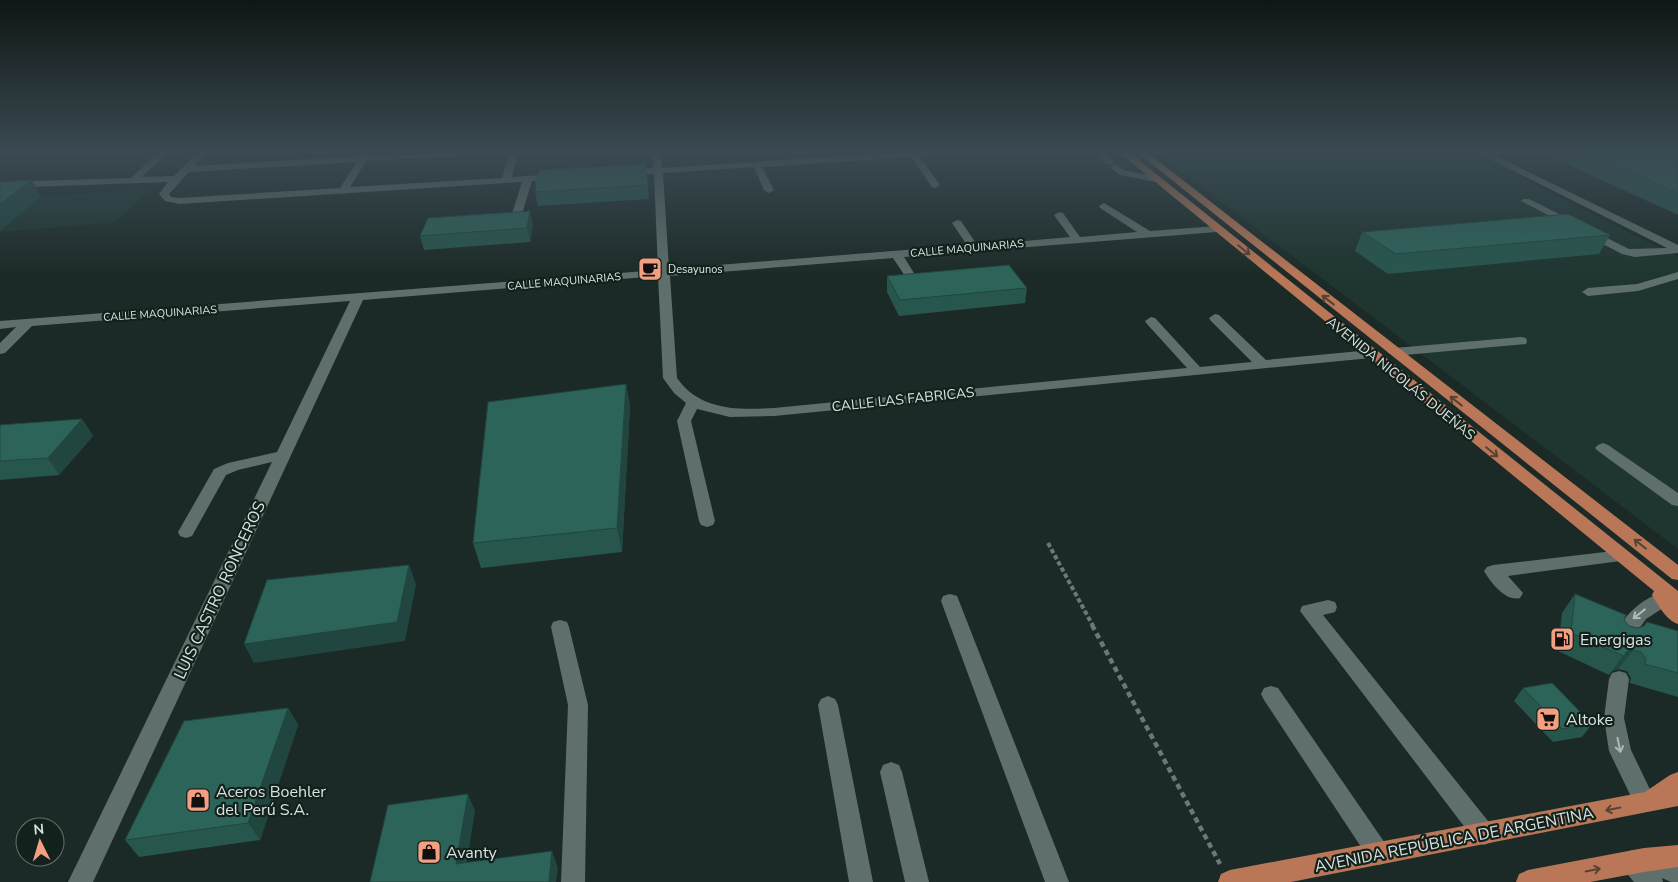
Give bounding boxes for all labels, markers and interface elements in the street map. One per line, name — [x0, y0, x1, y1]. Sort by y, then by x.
street label: CALLE MAQUINARIAS — [910, 236, 1025, 261]
one-way arrow — [1237, 245, 1250, 256]
cafe icon: Desayunos — [637, 256, 663, 282]
place label: Desayunos — [668, 262, 723, 277]
street label: CALLE MAQUINARIAS — [507, 269, 622, 294]
one-way arrow — [1322, 295, 1335, 306]
street label: CALLE MAQUINARIAS — [103, 302, 218, 325]
street label: AVENIDA NICOLÁS DUEÑAS — [1322, 312, 1479, 445]
street label: CALLE LAS FABRICAS — [831, 383, 976, 416]
one-way arrow — [1450, 395, 1463, 406]
one-way arrow — [1486, 446, 1499, 457]
street label: LUIS CASTRO RONCEROS — [169, 498, 271, 683]
one-way arrow — [1633, 538, 1646, 549]
one-way arrow — [1633, 608, 1646, 619]
fuel station icon: Energigas — [1549, 626, 1575, 652]
place label: Energigas — [1580, 629, 1651, 651]
supermarket icon: Altoke — [1535, 706, 1561, 732]
place label: Altoke — [1566, 709, 1613, 731]
one-way arrow — [1615, 736, 1624, 752]
place label: Aceros Boehler del Perú S.A. — [216, 781, 326, 821]
shop icon: Aceros Boehler del Perú S.A. — [185, 787, 211, 813]
street label: AVENIDA REPÚBLICA DE ARGENTINA — [1313, 802, 1596, 878]
one-way arrow — [1605, 804, 1621, 814]
north arrow — [15, 817, 65, 867]
text: N — [33, 820, 45, 839]
shop icon: Avanty — [416, 839, 442, 865]
place label: Avanty — [446, 842, 498, 864]
one-way arrow — [1585, 864, 1601, 874]

